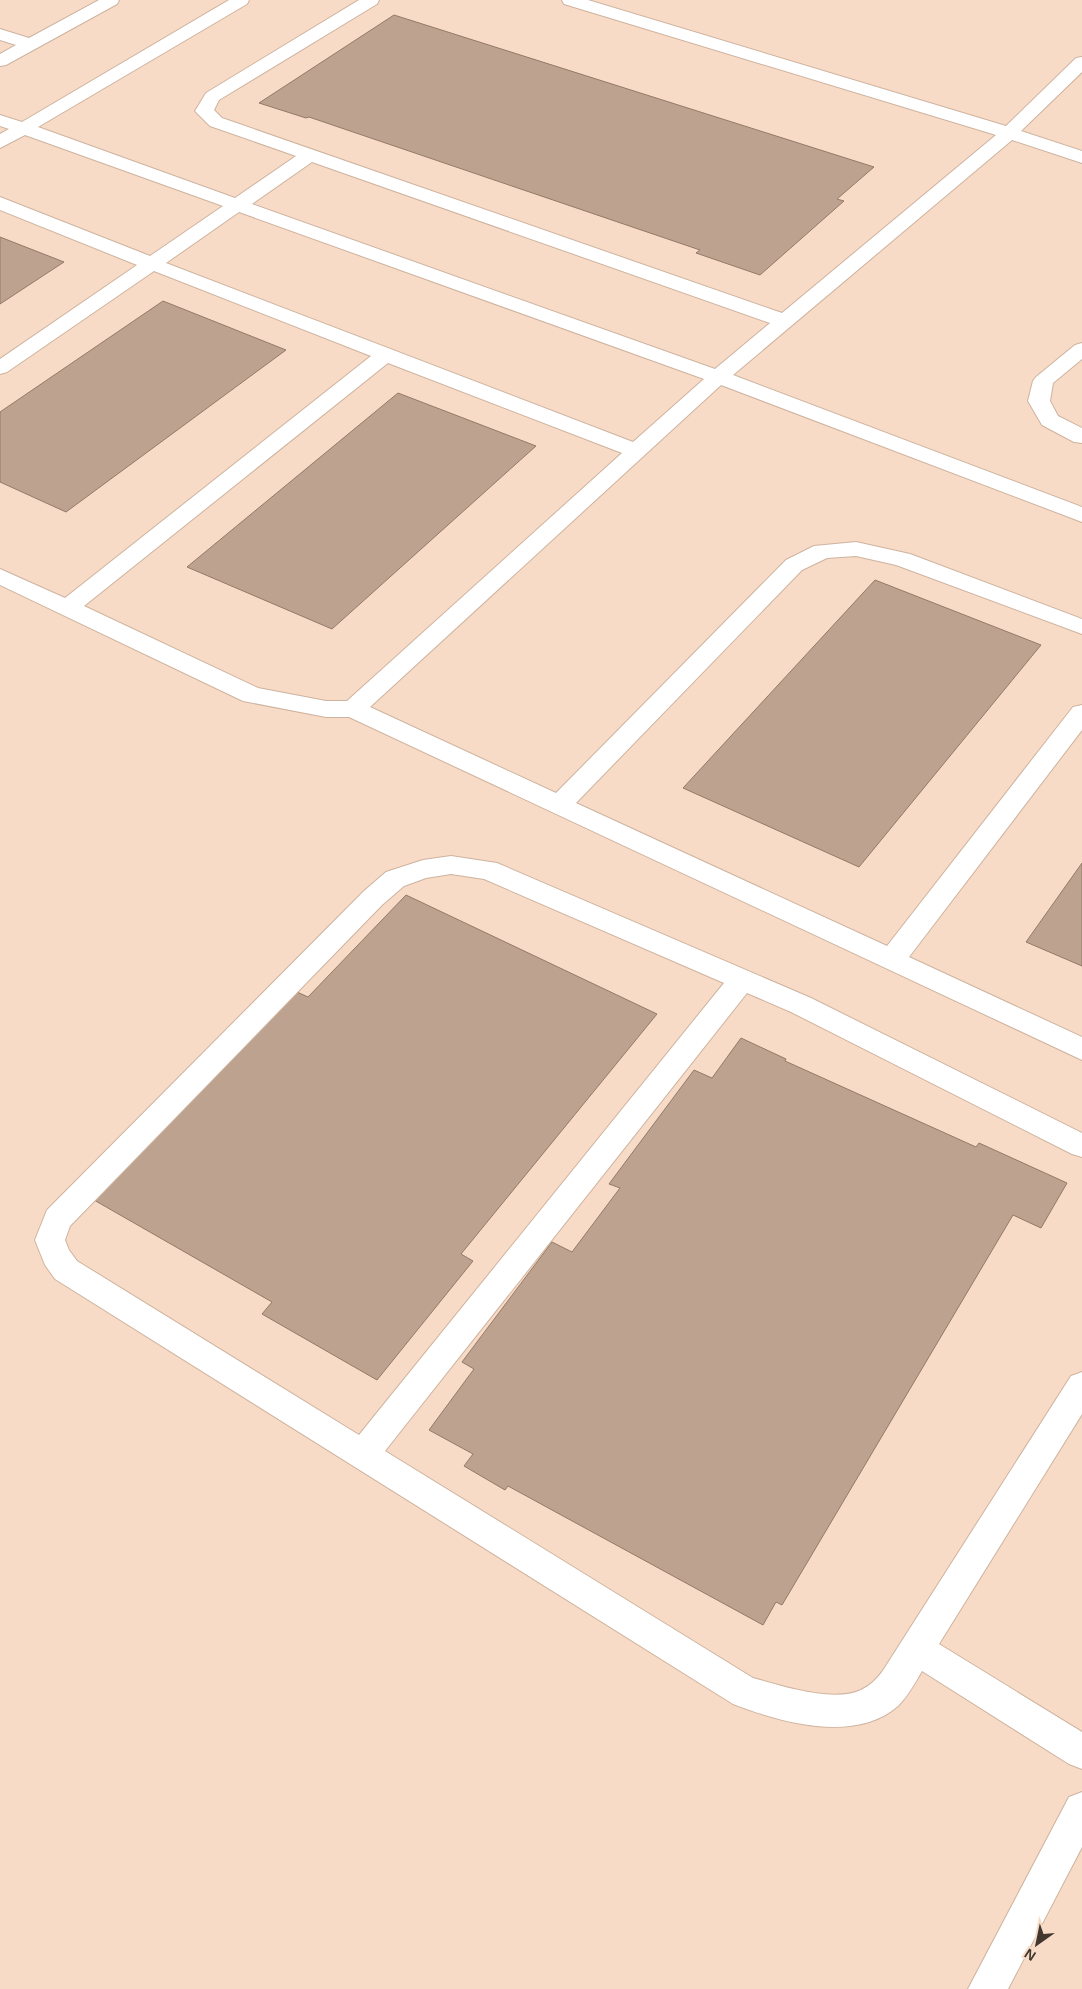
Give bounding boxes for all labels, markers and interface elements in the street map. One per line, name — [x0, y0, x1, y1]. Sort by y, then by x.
north arrow — [1012, 1919, 1062, 1969]
text: N — [1021, 1945, 1039, 1964]

